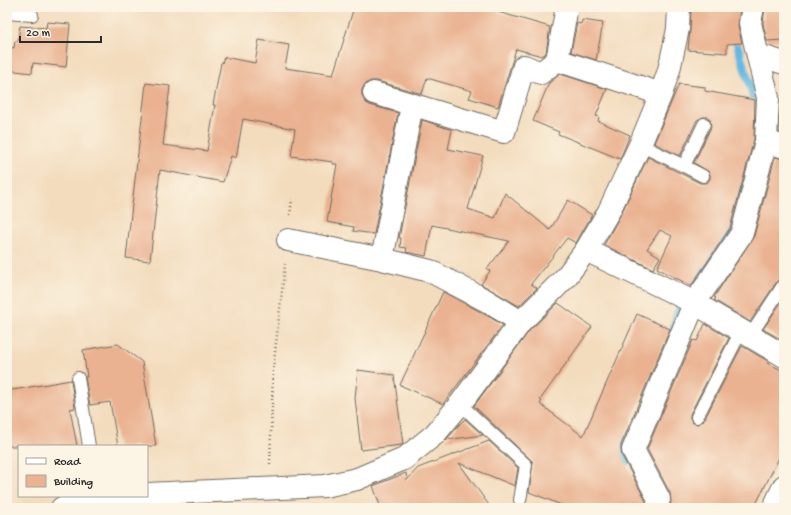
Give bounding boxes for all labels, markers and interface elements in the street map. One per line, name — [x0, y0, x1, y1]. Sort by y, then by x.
scale bar — [20, 18, 101, 44]
text: 20 m — [26, 27, 51, 41]
legend — [18, 445, 148, 497]
text: Road — [54, 456, 81, 470]
text: Building — [53, 476, 93, 490]

